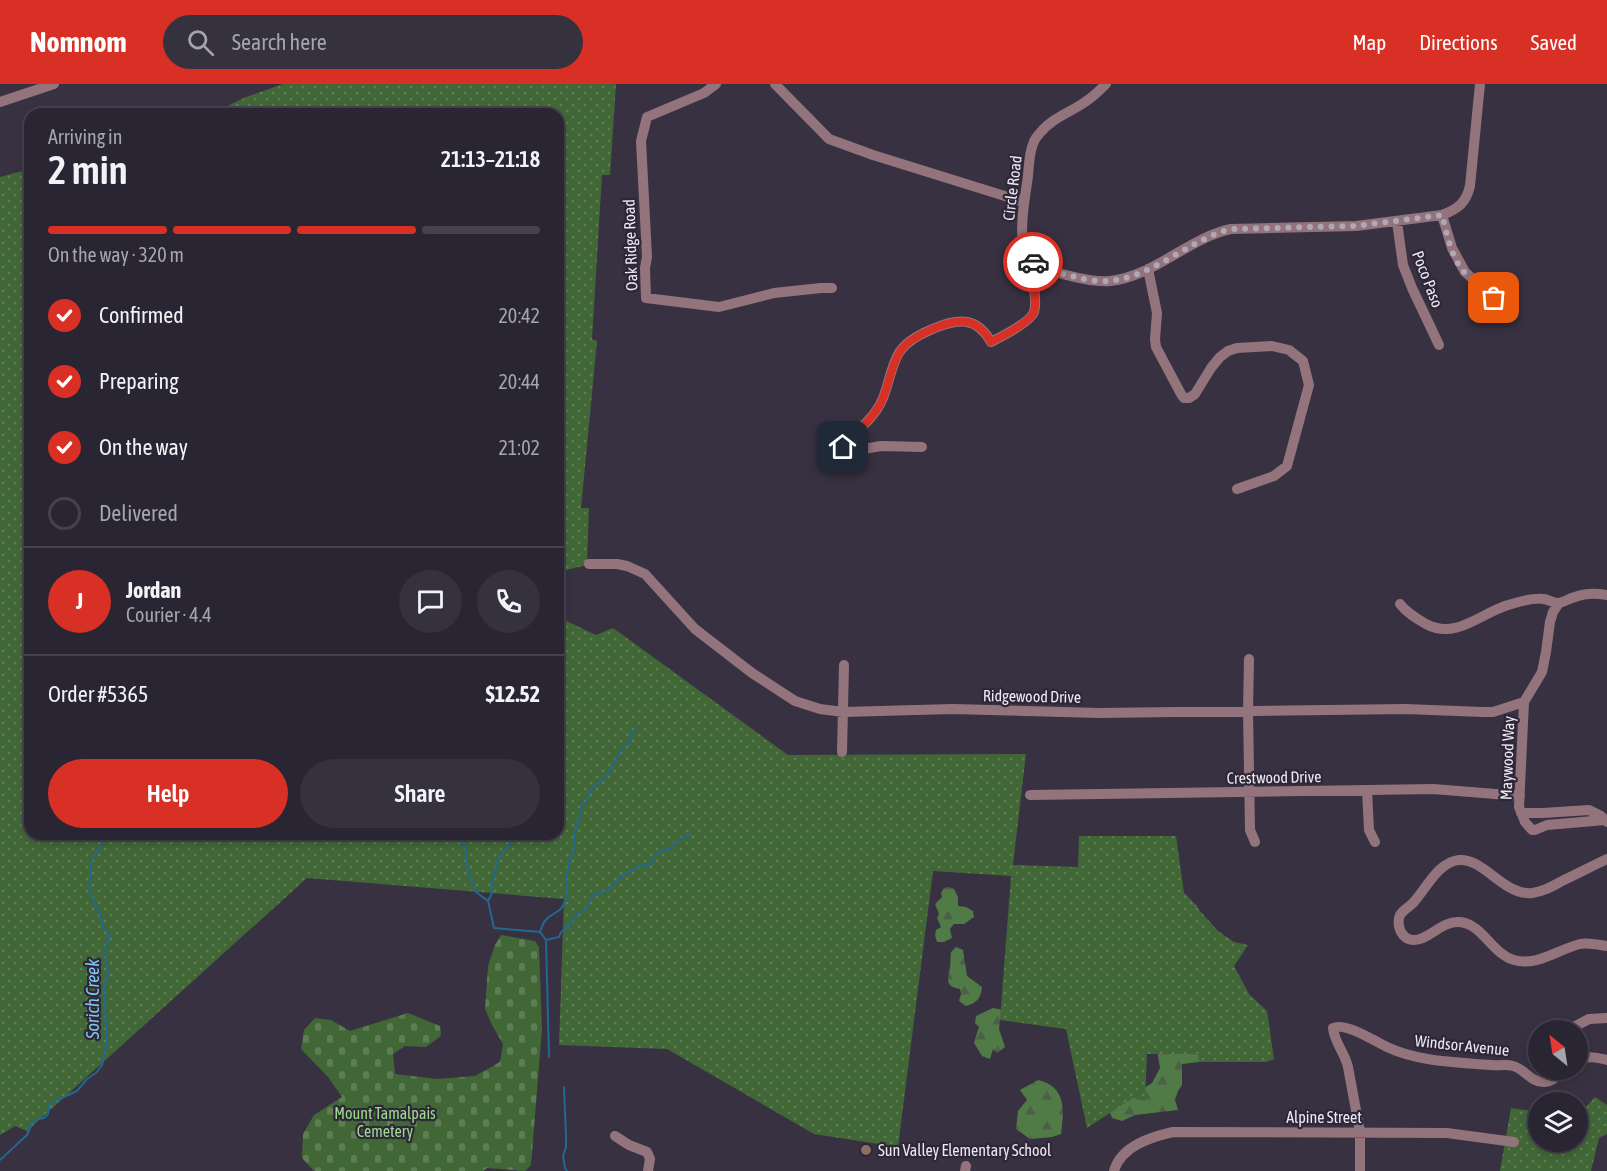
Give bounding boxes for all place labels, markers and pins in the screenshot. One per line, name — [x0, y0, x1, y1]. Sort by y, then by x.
pin — [1468, 272, 1519, 323]
pin — [817, 421, 868, 472]
place label: Sun Valley Elementary School — [878, 1141, 1052, 1160]
marker: Sun Valley Elementary School — [859, 1143, 873, 1157]

